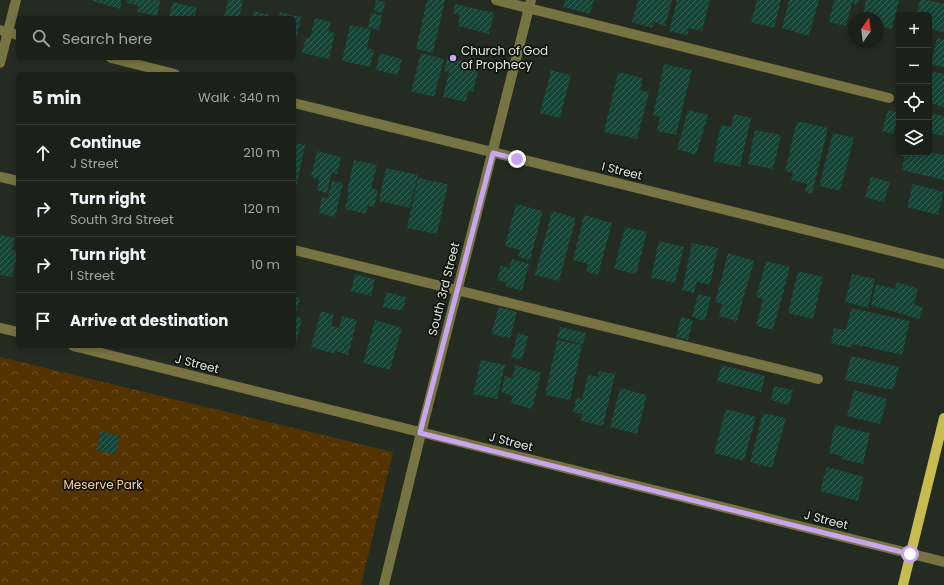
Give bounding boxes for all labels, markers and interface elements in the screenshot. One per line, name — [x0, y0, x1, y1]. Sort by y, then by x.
north arrow — [848, 12, 884, 48]
map controls — [896, 12, 932, 156]
button: + — [896, 12, 932, 48]
search box — [16, 16, 296, 60]
icon: search — [30, 27, 52, 49]
text: Search here — [62, 28, 152, 49]
place label: Church of God of Prophecy — [461, 42, 548, 73]
button: − — [896, 48, 932, 84]
marker: Church of God of Prophecy — [448, 53, 458, 63]
button: locate — [896, 84, 932, 120]
text: 5 min — [32, 86, 81, 110]
text: Walk · 340 m — [198, 88, 280, 107]
button: layers — [896, 120, 932, 156]
text: Continue — [70, 132, 141, 153]
icon: ahead — [32, 142, 54, 164]
text: 210 m — [243, 143, 280, 162]
route end — [508, 150, 526, 168]
text: J Street — [70, 154, 118, 173]
street label: I Street — [600, 157, 644, 184]
text: Turn right — [70, 188, 146, 209]
icon: right — [32, 198, 54, 220]
text: 120 m — [243, 199, 280, 218]
text: South 3rd Street — [70, 210, 174, 229]
street label: South 3rd Street — [424, 240, 463, 337]
text: Turn right — [70, 244, 146, 265]
icon: right — [32, 254, 54, 276]
text: 10 m — [251, 255, 280, 274]
text: I Street — [70, 266, 115, 285]
icon: arrive — [32, 310, 54, 332]
text: Arrive at destination — [70, 310, 228, 331]
street label: J Street — [173, 350, 221, 377]
street label: J Street — [487, 428, 535, 455]
park label: Meserve Park — [63, 476, 143, 493]
street label: J Street — [802, 506, 850, 533]
route start — [901, 545, 919, 563]

